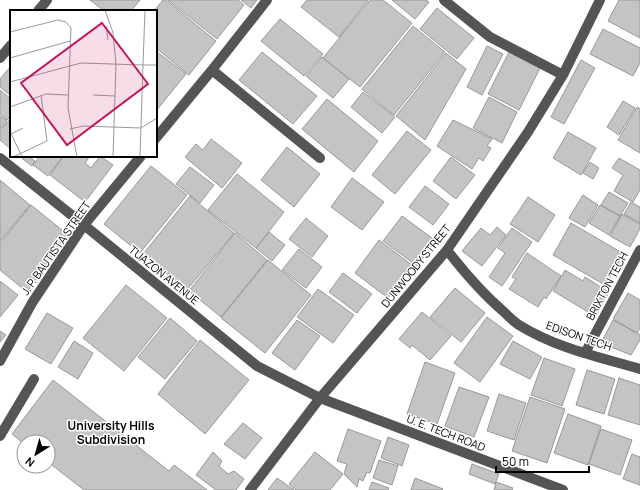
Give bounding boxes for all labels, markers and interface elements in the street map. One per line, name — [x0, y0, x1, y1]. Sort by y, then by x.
inset map — [10, 10, 157, 157]
street label: J. P. BAUTISTA STREET — [17, 197, 94, 298]
street label: DUNWOODY STREET — [377, 221, 454, 310]
street label: TUAZON AVENUE — [126, 242, 202, 308]
street label: BRIXTON TECH — [582, 249, 631, 323]
street label: EDISON TECH — [544, 317, 614, 354]
street label: U. E. TECH ROAD — [405, 411, 488, 454]
district label: University Hills Subdivision — [68, 417, 155, 448]
north arrow — [16, 434, 56, 474]
scale bar — [496, 448, 589, 474]
text: 50 m — [502, 453, 529, 470]
text: N — [22, 454, 37, 471]

